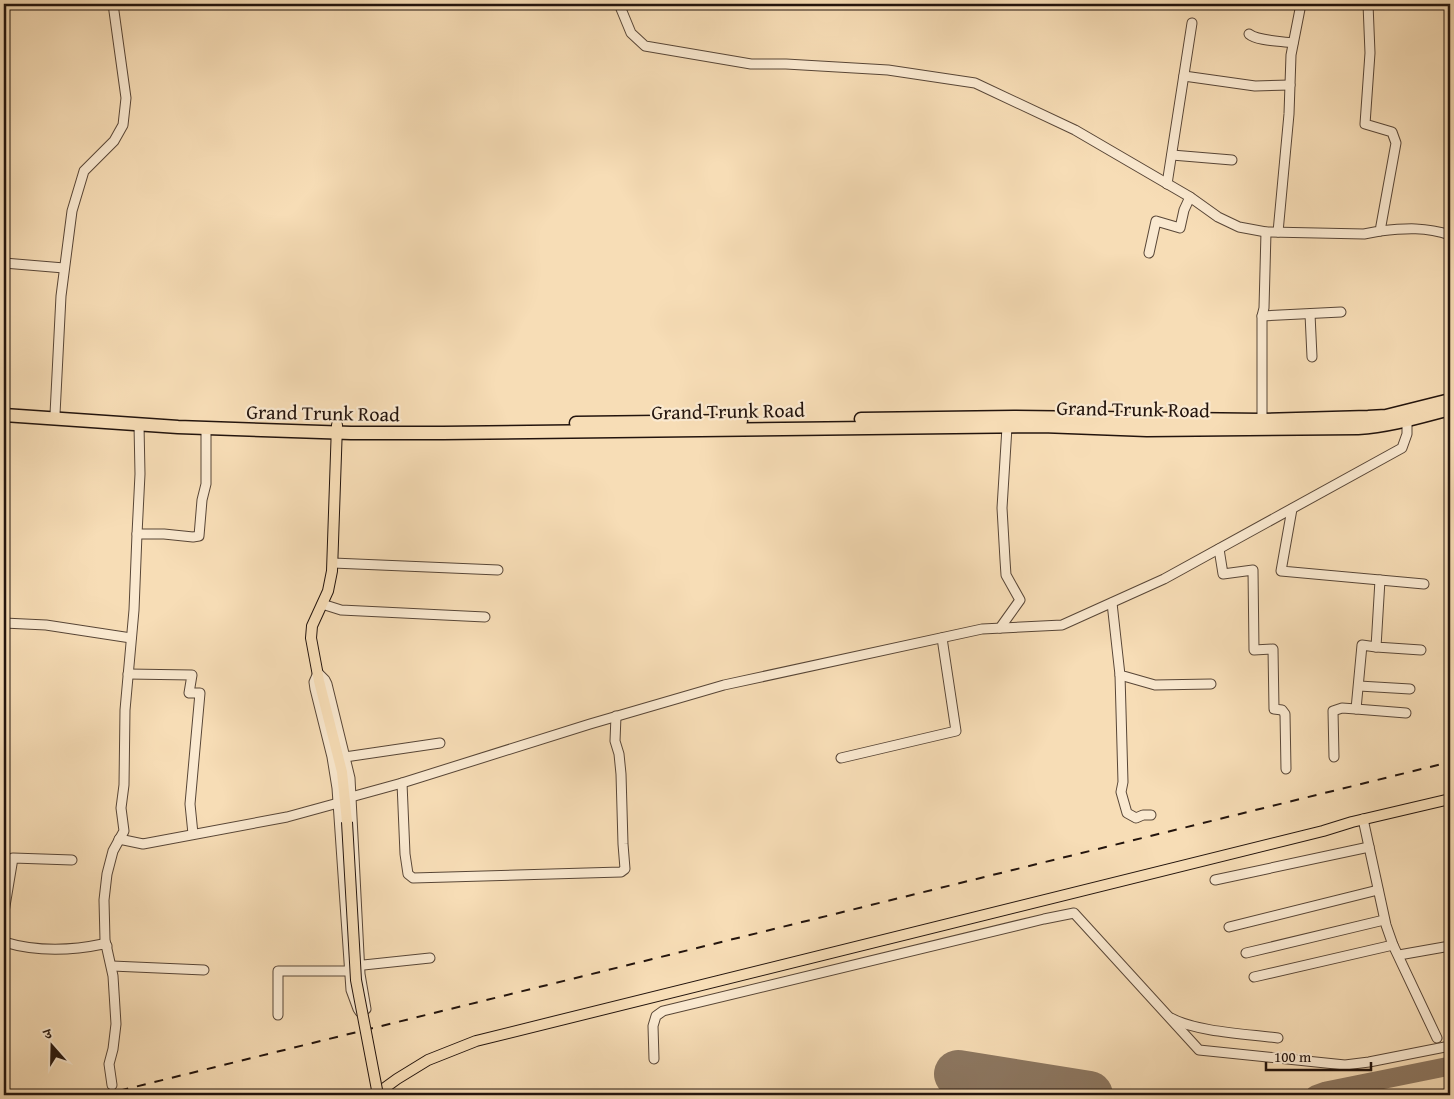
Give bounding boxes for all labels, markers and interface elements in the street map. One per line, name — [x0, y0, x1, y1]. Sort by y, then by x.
street label: Grand Trunk Road — [1056, 393, 1210, 424]
street label: Grand Trunk Road — [651, 395, 805, 426]
street label: Grand Trunk Road — [246, 397, 400, 428]
north arrow — [28, 1022, 78, 1072]
text: उ — [40, 1023, 55, 1045]
scale bar — [1266, 1039, 1372, 1071]
text: 100 m — [1274, 1046, 1312, 1067]

